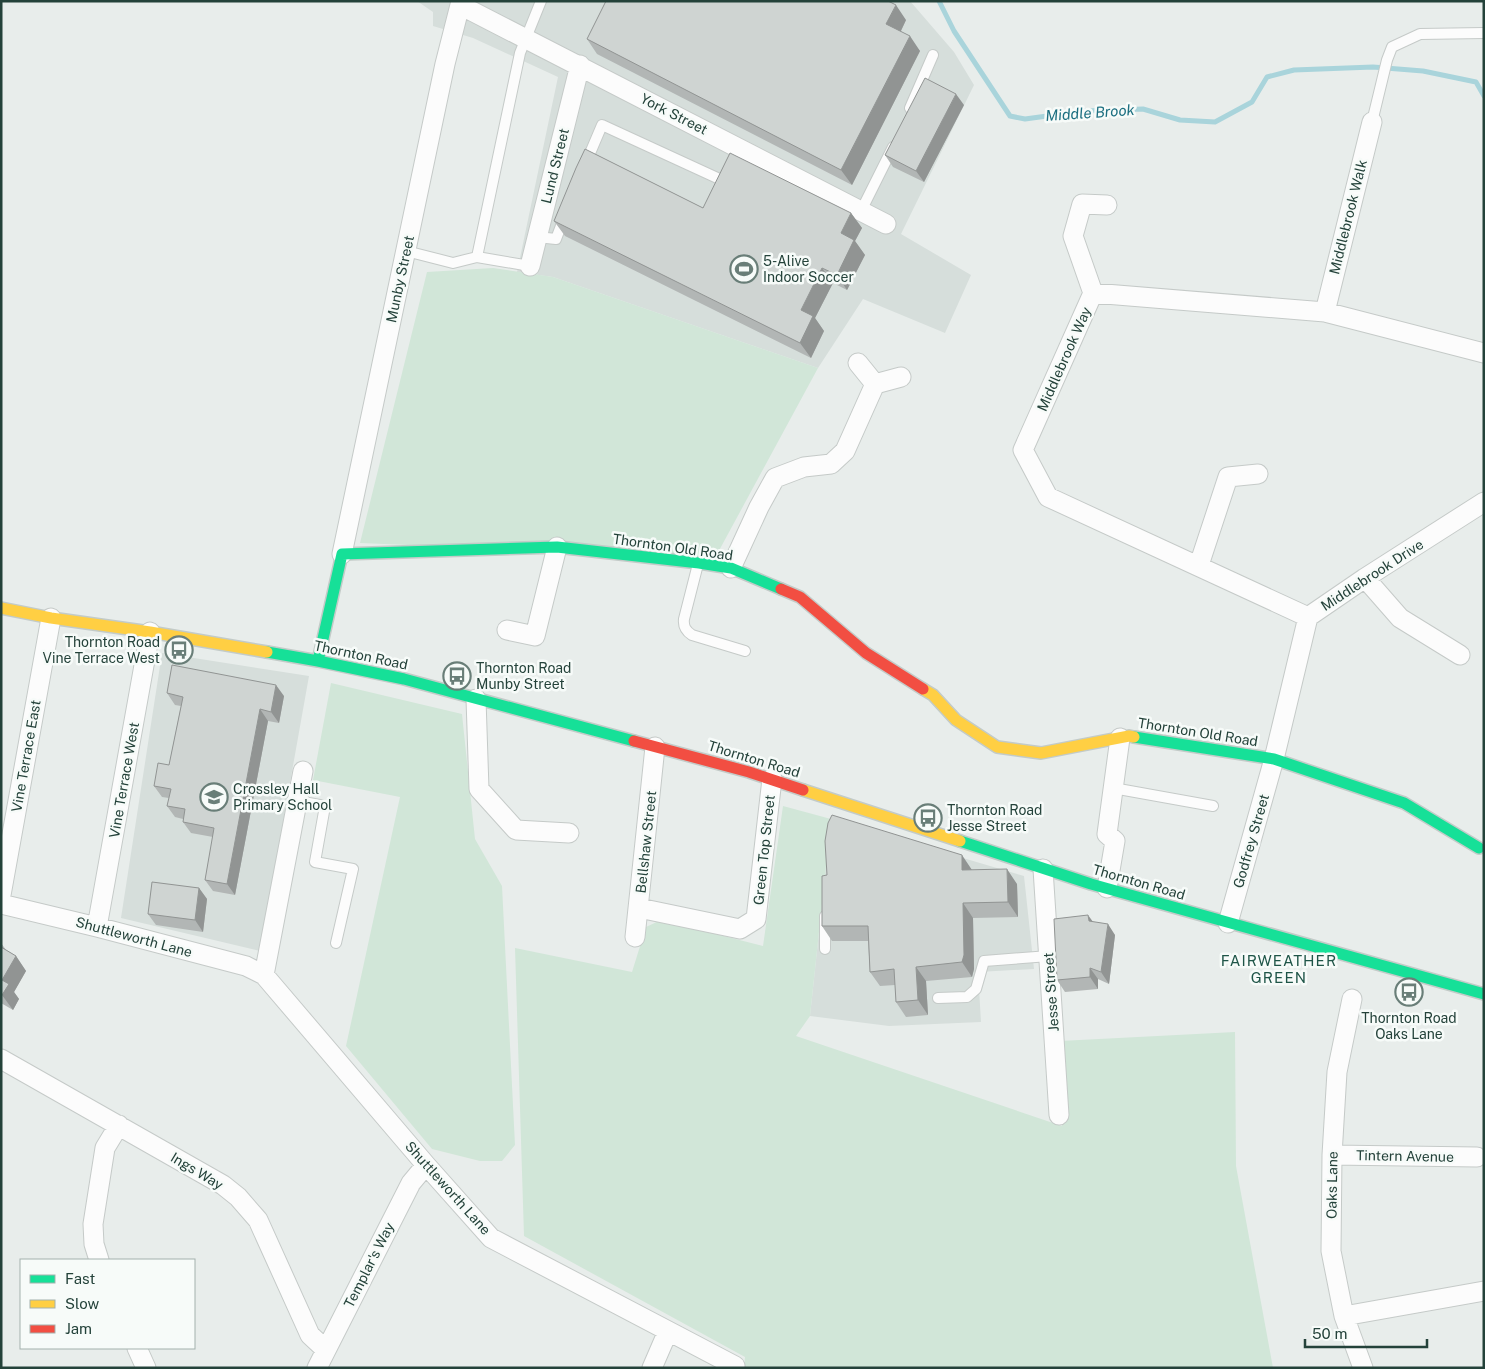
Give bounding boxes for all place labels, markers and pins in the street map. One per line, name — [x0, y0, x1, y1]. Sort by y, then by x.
place label: 5-Alive Indoor Soccer — [763, 253, 854, 285]
sports icon: 5-Alive Indoor Soccer — [729, 254, 759, 284]
place label: Thornton Road Vine Terrace West — [43, 634, 160, 666]
bus stop icon: Thornton Road Vine Terrace West — [164, 635, 194, 665]
place label: Thornton Road Munby Street — [476, 660, 571, 692]
bus stop icon: Thornton Road Munby Street — [442, 661, 472, 691]
place label: Crossley Hall Primary School — [233, 781, 332, 813]
school or university icon: Crossley Hall Primary School — [199, 782, 229, 812]
place label: Thornton Road Jesse Street — [947, 802, 1042, 834]
bus stop icon: Thornton Road Jesse Street — [913, 803, 943, 833]
bus stop icon: Thornton Road Oaks Lane — [1394, 977, 1424, 1007]
place label: Thornton Road Oaks Lane — [1361, 1010, 1457, 1042]

